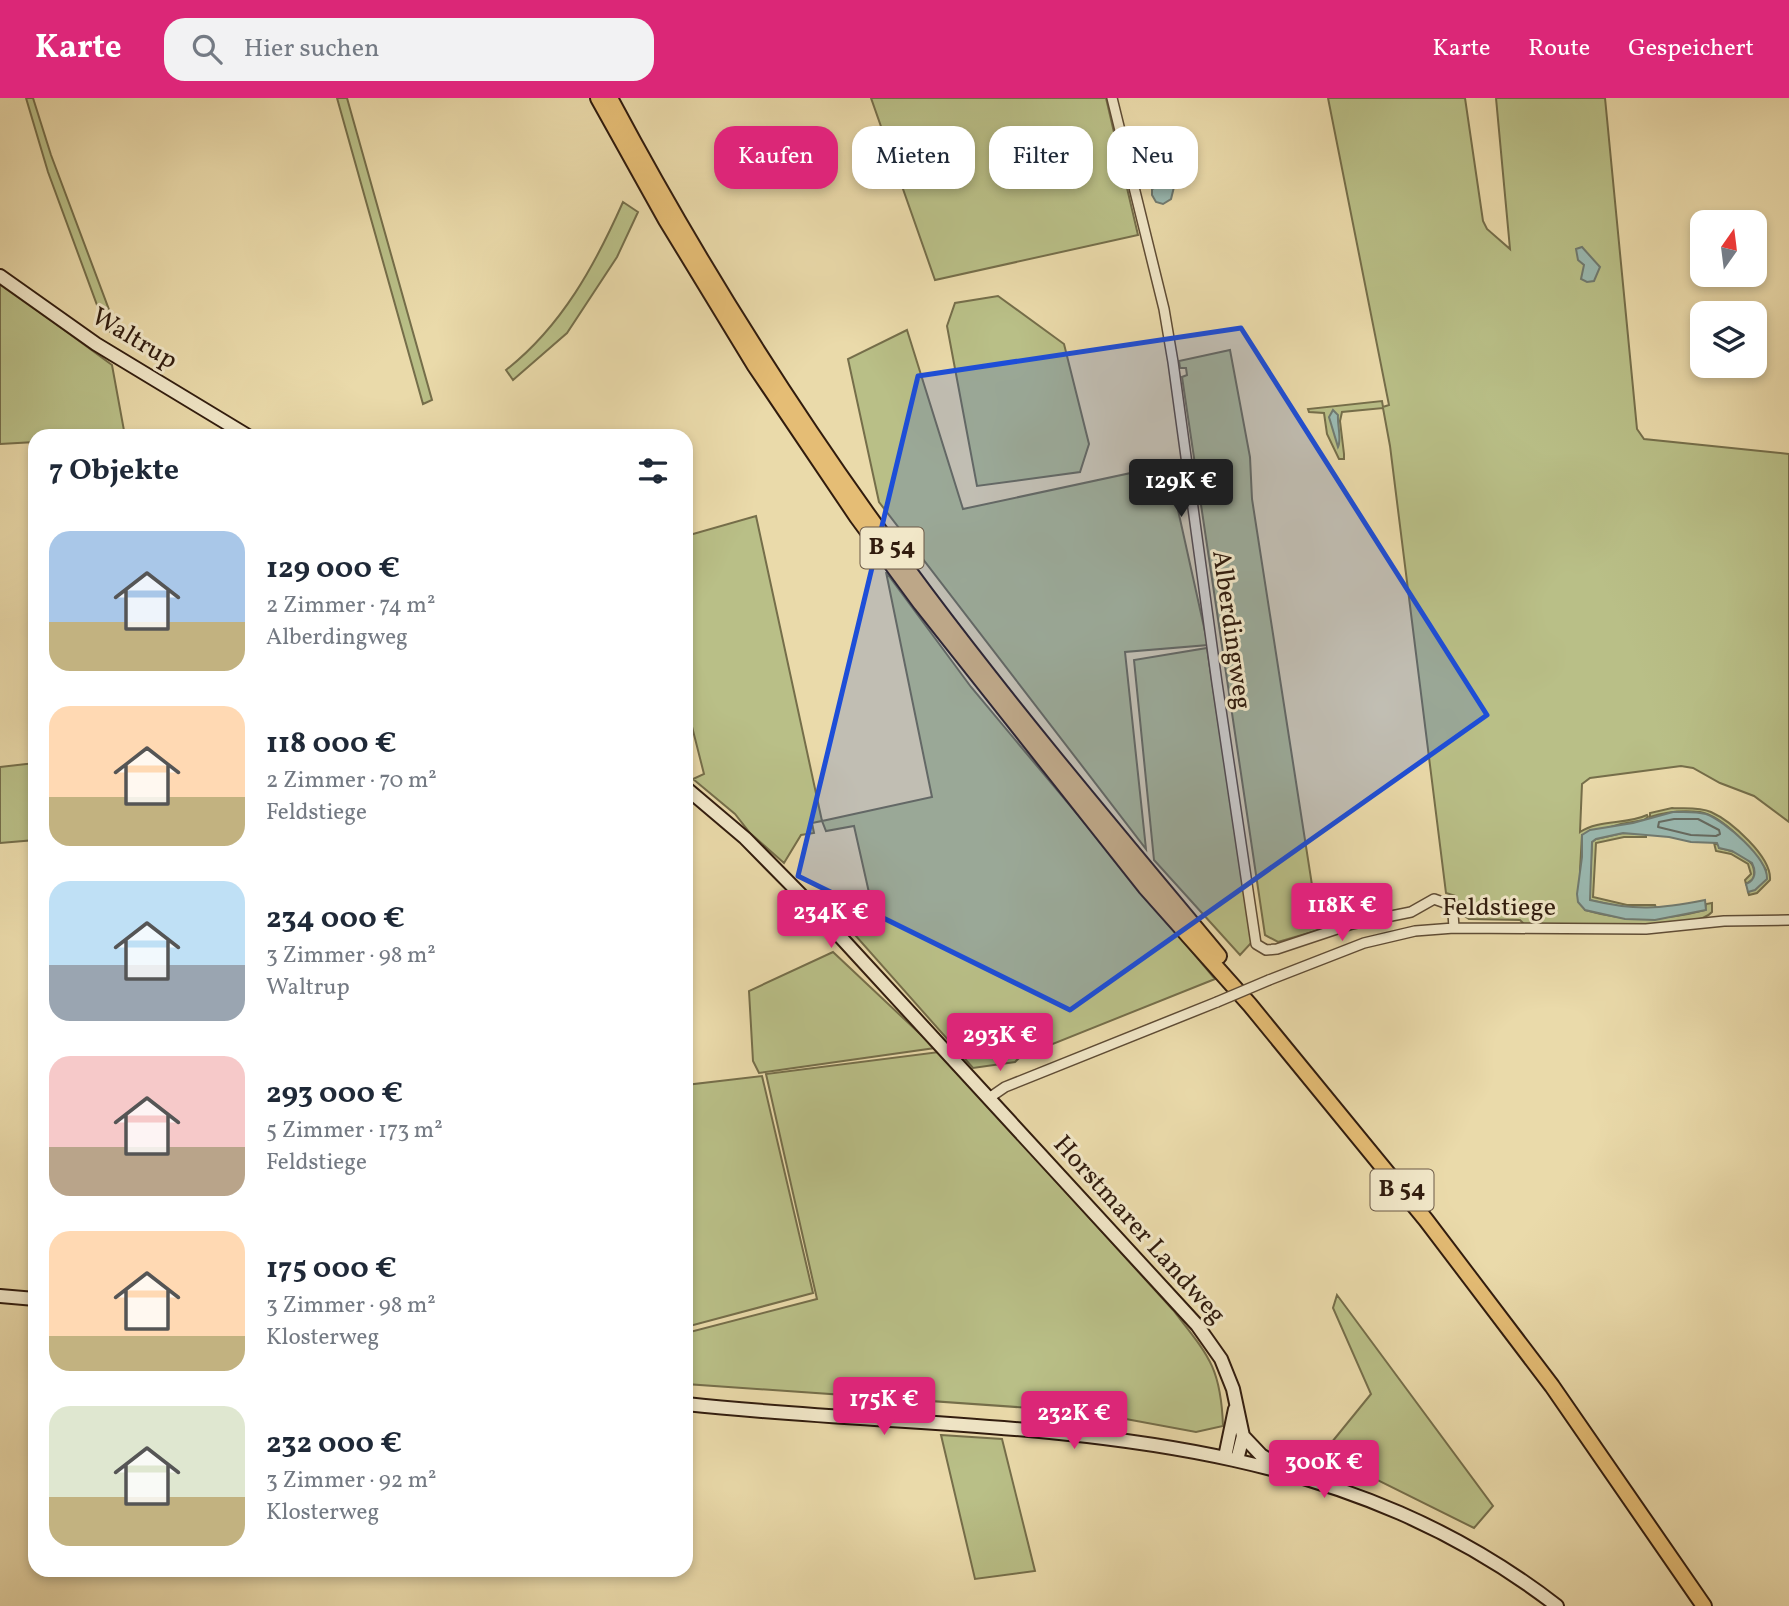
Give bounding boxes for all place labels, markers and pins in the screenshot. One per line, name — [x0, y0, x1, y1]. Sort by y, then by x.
pin: 129K € — [1124, 460, 1238, 519]
pin: 118K € — [1285, 884, 1399, 943]
pin: 234K € — [774, 890, 888, 950]
pin: 293K € — [943, 1014, 1057, 1073]
pin: 175K € — [827, 1378, 941, 1437]
pin: 232K € — [1017, 1392, 1131, 1451]
pin: 300K € — [1267, 1440, 1381, 1500]

